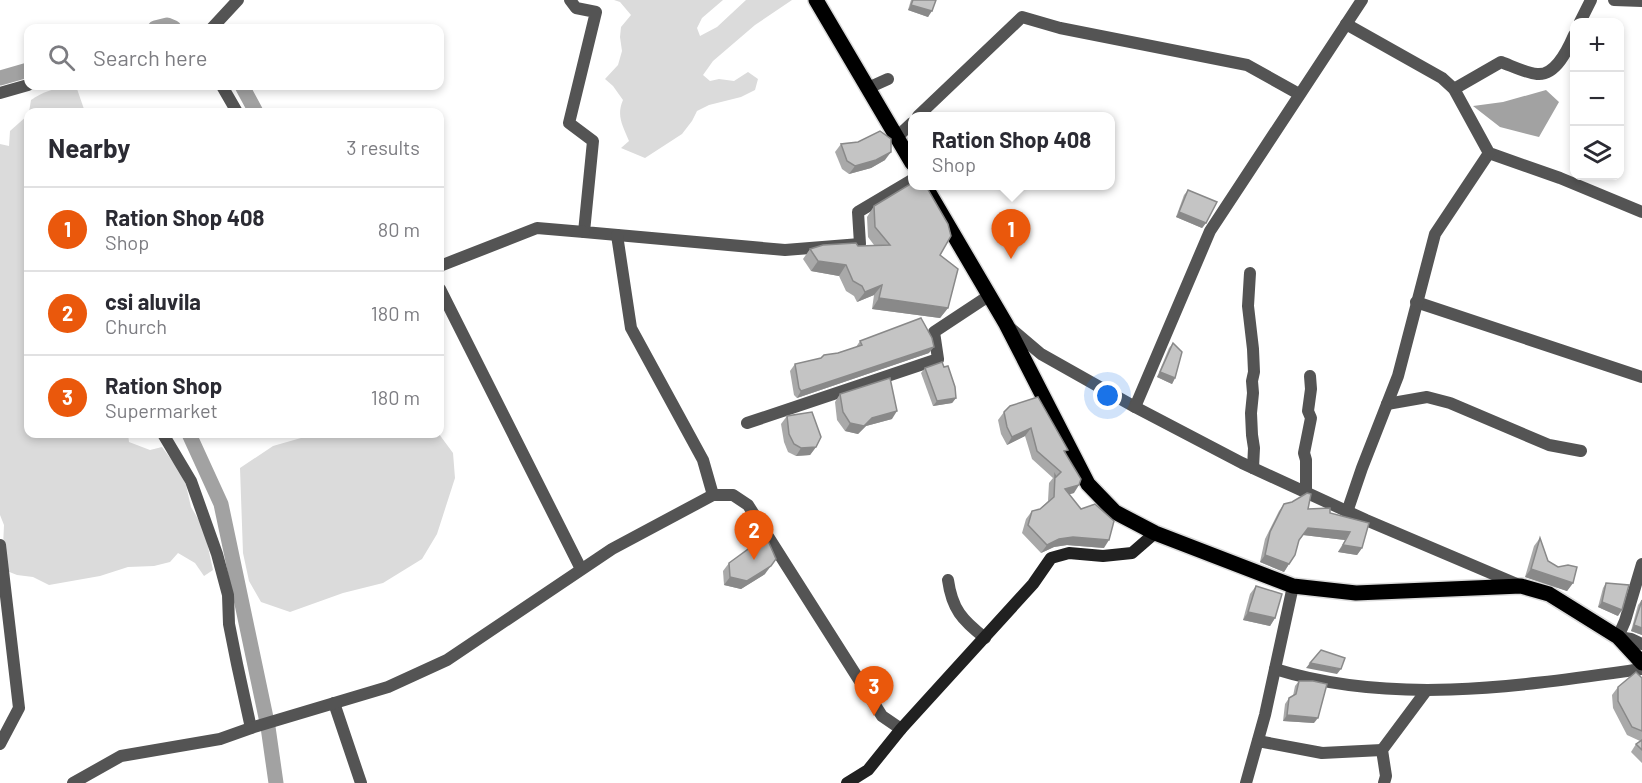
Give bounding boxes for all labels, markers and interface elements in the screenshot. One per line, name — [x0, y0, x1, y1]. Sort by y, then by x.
map controls — [1570, 18, 1624, 180]
button: + — [1570, 18, 1624, 72]
search box — [24, 24, 444, 90]
icon: search — [45, 41, 78, 74]
text: Search here — [93, 44, 207, 70]
button: − — [1570, 72, 1624, 126]
popup — [908, 112, 1115, 190]
text: Ration Shop 408 — [932, 126, 1091, 152]
button: layers — [1570, 126, 1624, 180]
text: Nearby — [48, 132, 130, 163]
text: 3 results — [346, 135, 420, 159]
text: Shop — [932, 152, 976, 176]
text: Ration Shop 408 — [105, 204, 265, 230]
pin: 1 — [992, 210, 1030, 259]
text: 1 — [64, 217, 71, 241]
text: 80 m — [378, 217, 420, 241]
text: Shop — [105, 230, 149, 254]
text: csi aluvila — [105, 288, 201, 314]
text: 2 — [62, 301, 73, 325]
text: 180 m — [371, 301, 420, 325]
text: Church — [105, 314, 167, 338]
text: Ration Shop — [105, 372, 222, 398]
your location — [1093, 381, 1122, 410]
text: 3 — [62, 385, 73, 409]
text: 180 m — [371, 385, 420, 409]
text: Supermarket — [105, 398, 218, 422]
pin: 2 — [734, 510, 774, 560]
pin: 3 — [854, 666, 894, 716]

